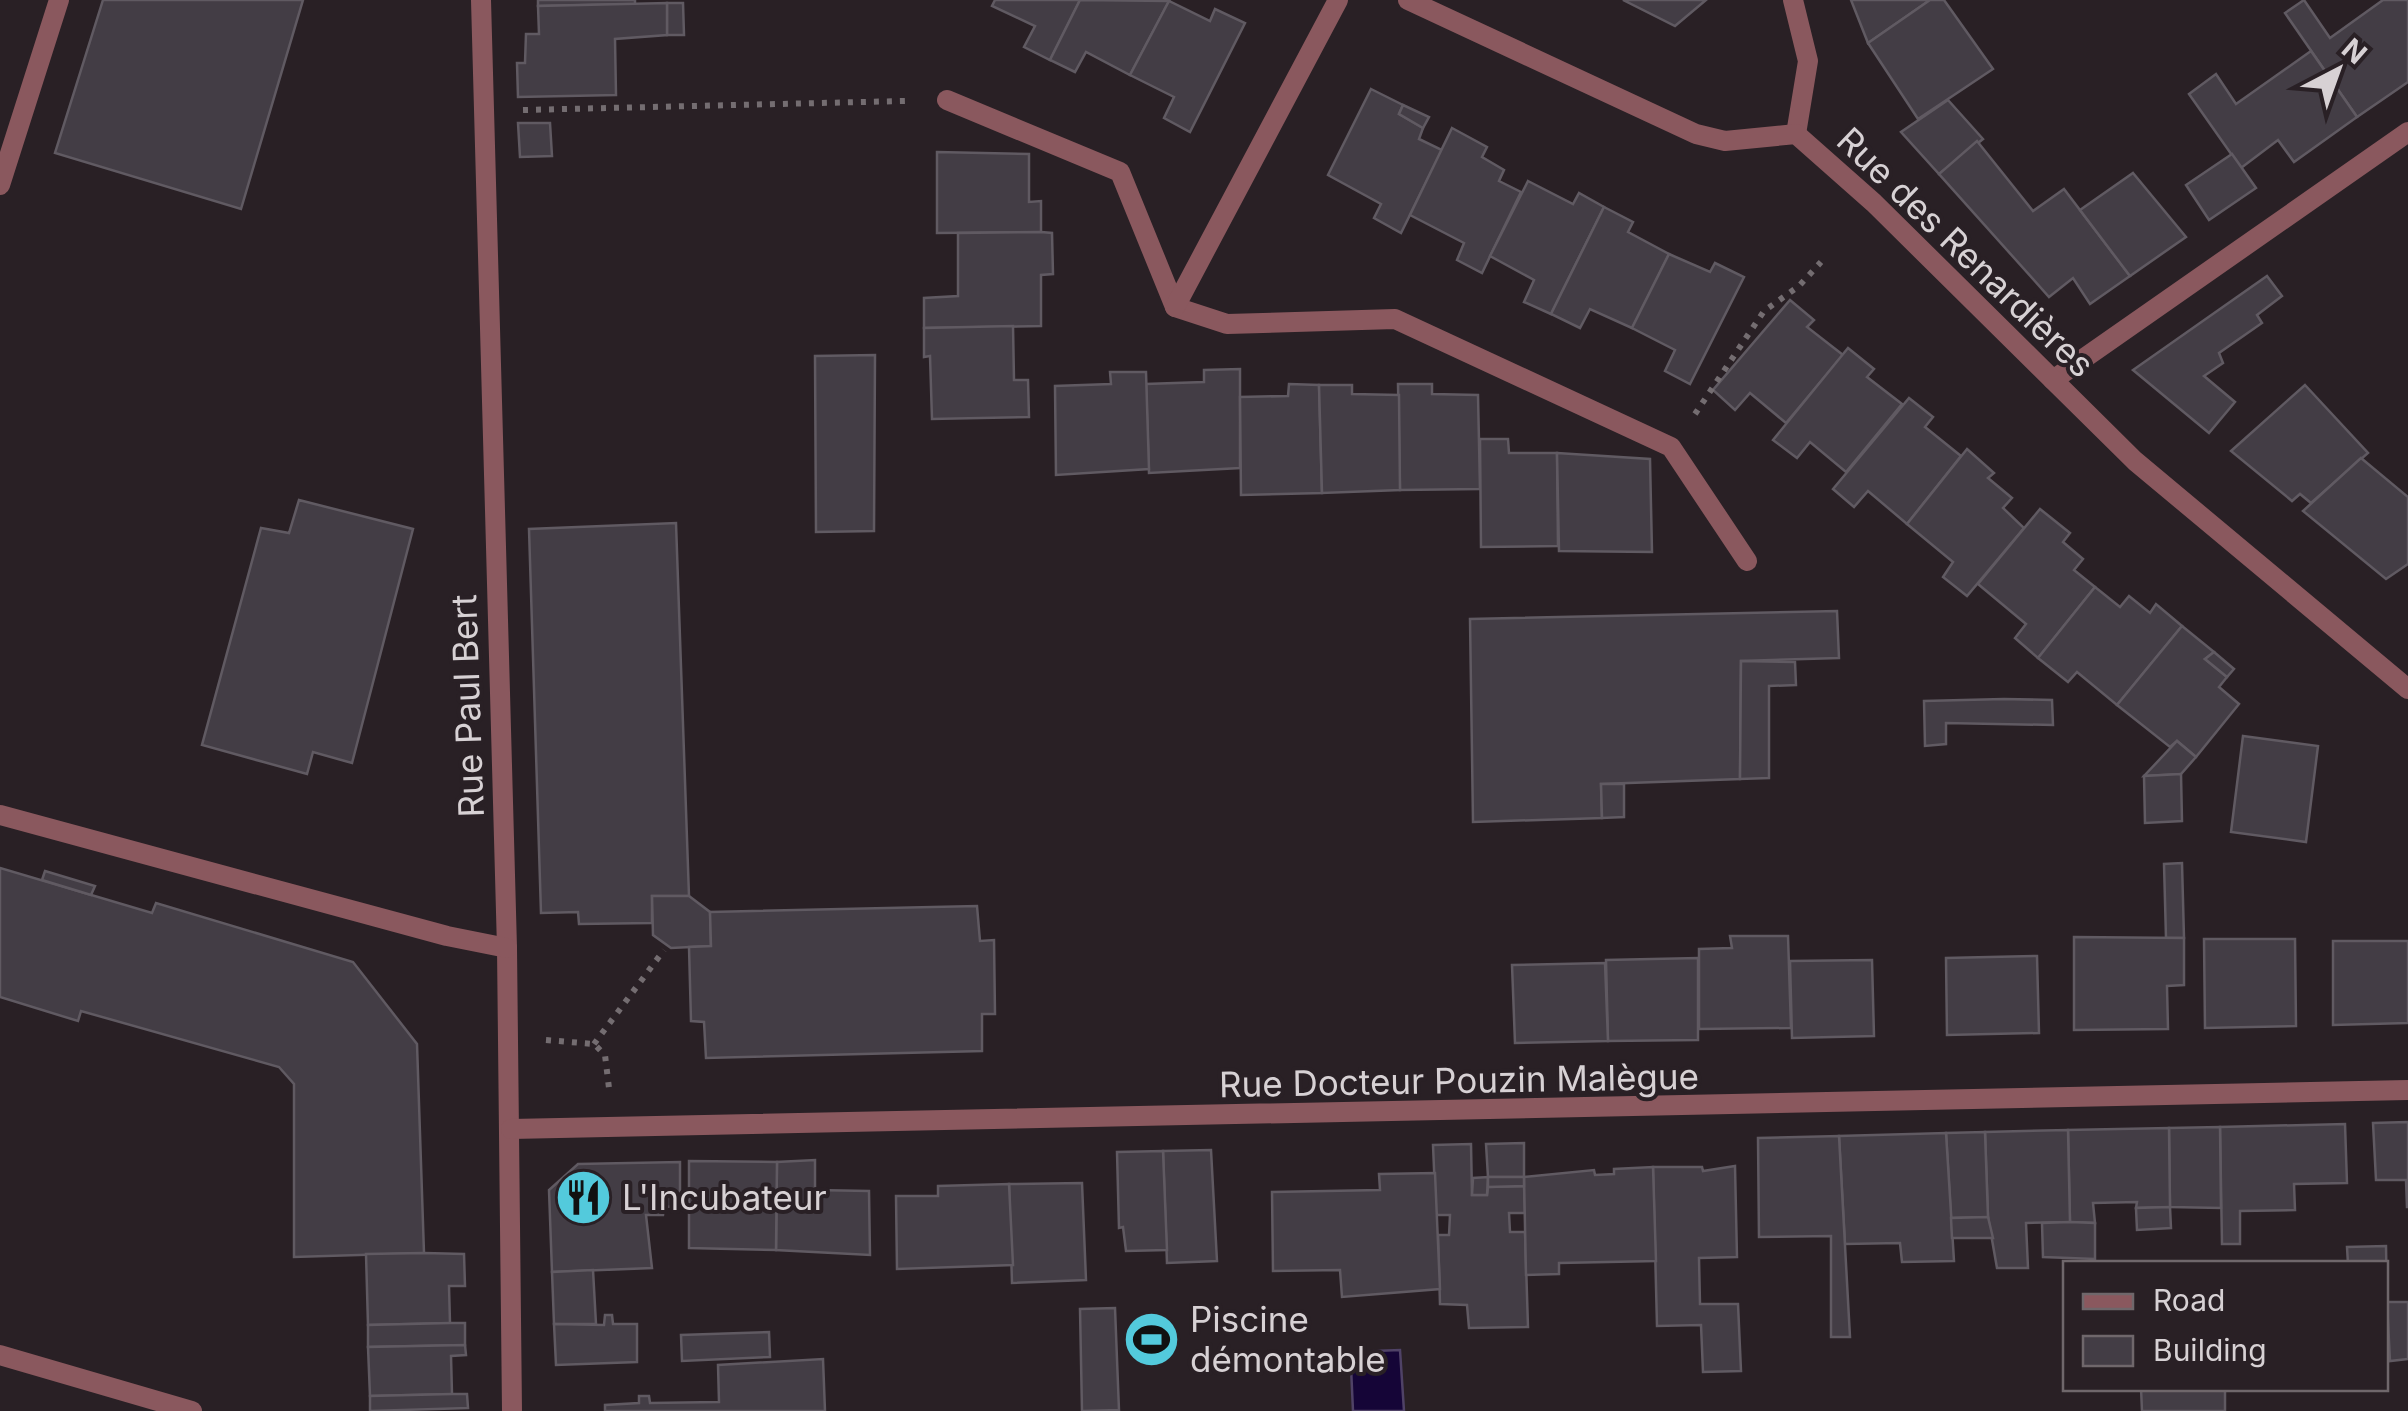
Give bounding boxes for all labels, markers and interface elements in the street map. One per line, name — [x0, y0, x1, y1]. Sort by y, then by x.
north arrow — [2288, 20, 2388, 120]
text: N — [2335, 31, 2374, 71]
street label: Rue des Renardières — [1829, 119, 2103, 385]
street label: Rue Paul Bert — [442, 594, 492, 818]
street label: Rue Docteur Pouzin Malègue — [1219, 1055, 1699, 1105]
restaurant icon: L'Incubateur — [553, 1167, 613, 1227]
place label: L'Incubateur — [622, 1176, 827, 1218]
legend — [2063, 1261, 2388, 1391]
text: Road — [2153, 1282, 2225, 1318]
place label: Piscine démontable — [1190, 1298, 1386, 1380]
sports icon: Piscine démontable — [1121, 1309, 1181, 1369]
text: Building — [2153, 1332, 2267, 1368]

